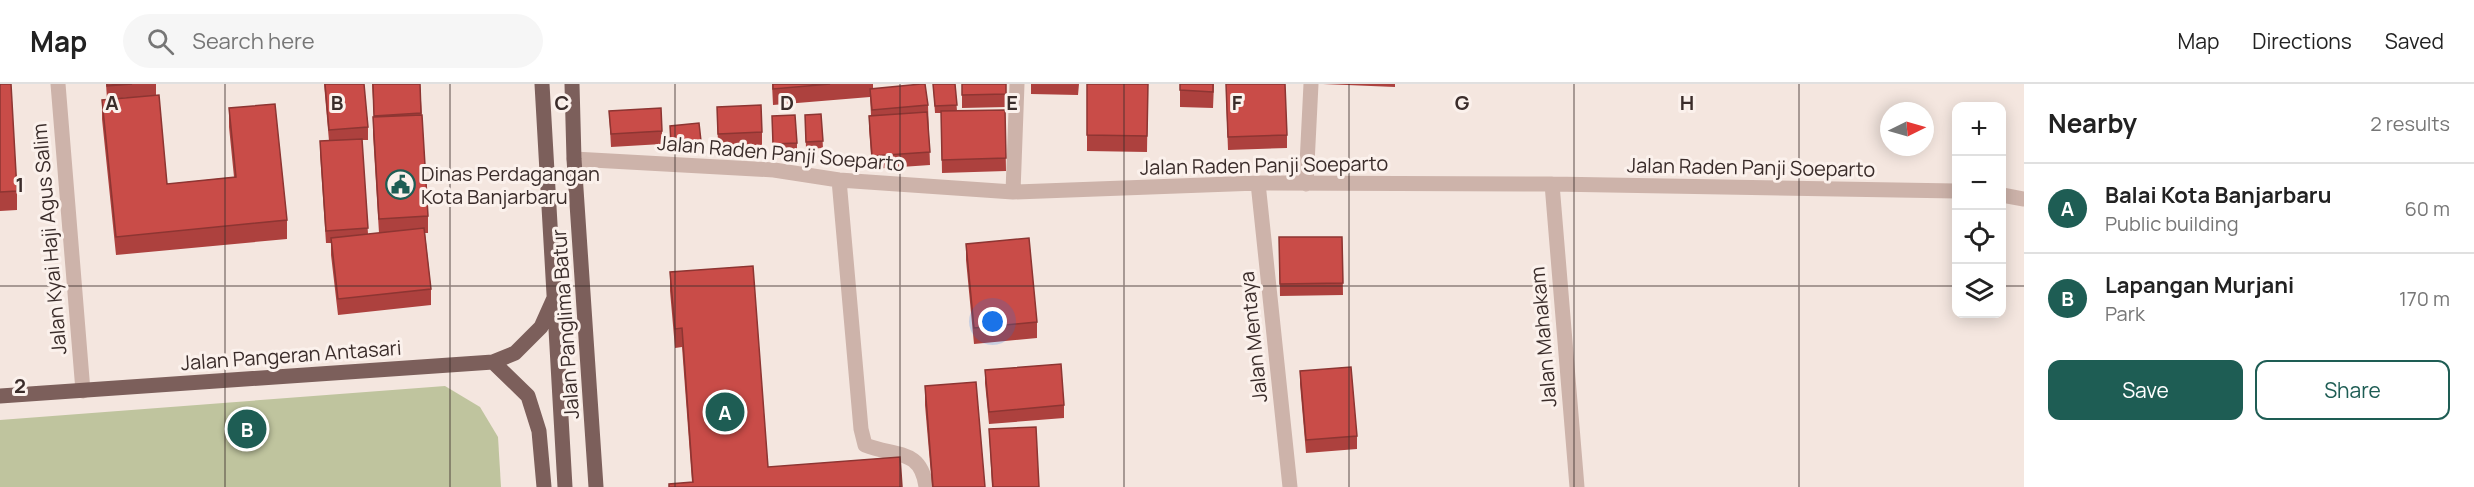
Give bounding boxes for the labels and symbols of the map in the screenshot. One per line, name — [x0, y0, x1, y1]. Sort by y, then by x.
text: A — [105, 89, 119, 116]
text: B — [331, 89, 344, 116]
text: C — [555, 89, 569, 116]
text: D — [780, 89, 794, 116]
text: E — [1006, 89, 1018, 116]
text: F — [1232, 89, 1243, 116]
text: G — [1455, 89, 1470, 116]
text: H — [1680, 89, 1694, 116]
north arrow — [1880, 102, 1934, 156]
street label: Jalan Kyai Haji Agus Salim — [25, 122, 73, 356]
street label: Jalan Raden Panji Soeparto — [656, 129, 906, 177]
street label: Jalan Raden Panji Soeparto — [1140, 149, 1389, 181]
street label: Jalan Raden Panji Soeparto — [1627, 151, 1876, 183]
place label: Dinas Perdagangan Kota Banjarbaru — [421, 160, 600, 210]
public building icon: Dinas Perdagangan Kota Banjarbaru — [384, 168, 416, 200]
text: 1 — [16, 171, 24, 198]
street label: Jalan Panglima Batur — [545, 228, 585, 420]
street label: Jalan Mahakam — [1523, 266, 1563, 408]
street label: Jalan Mentaya — [1233, 270, 1273, 404]
your location — [978, 307, 1007, 336]
street label: Jalan Pangeran Antasari — [180, 334, 402, 376]
text: 2 — [14, 372, 26, 399]
pin: A — [706, 390, 744, 434]
pin: B — [228, 406, 266, 452]

